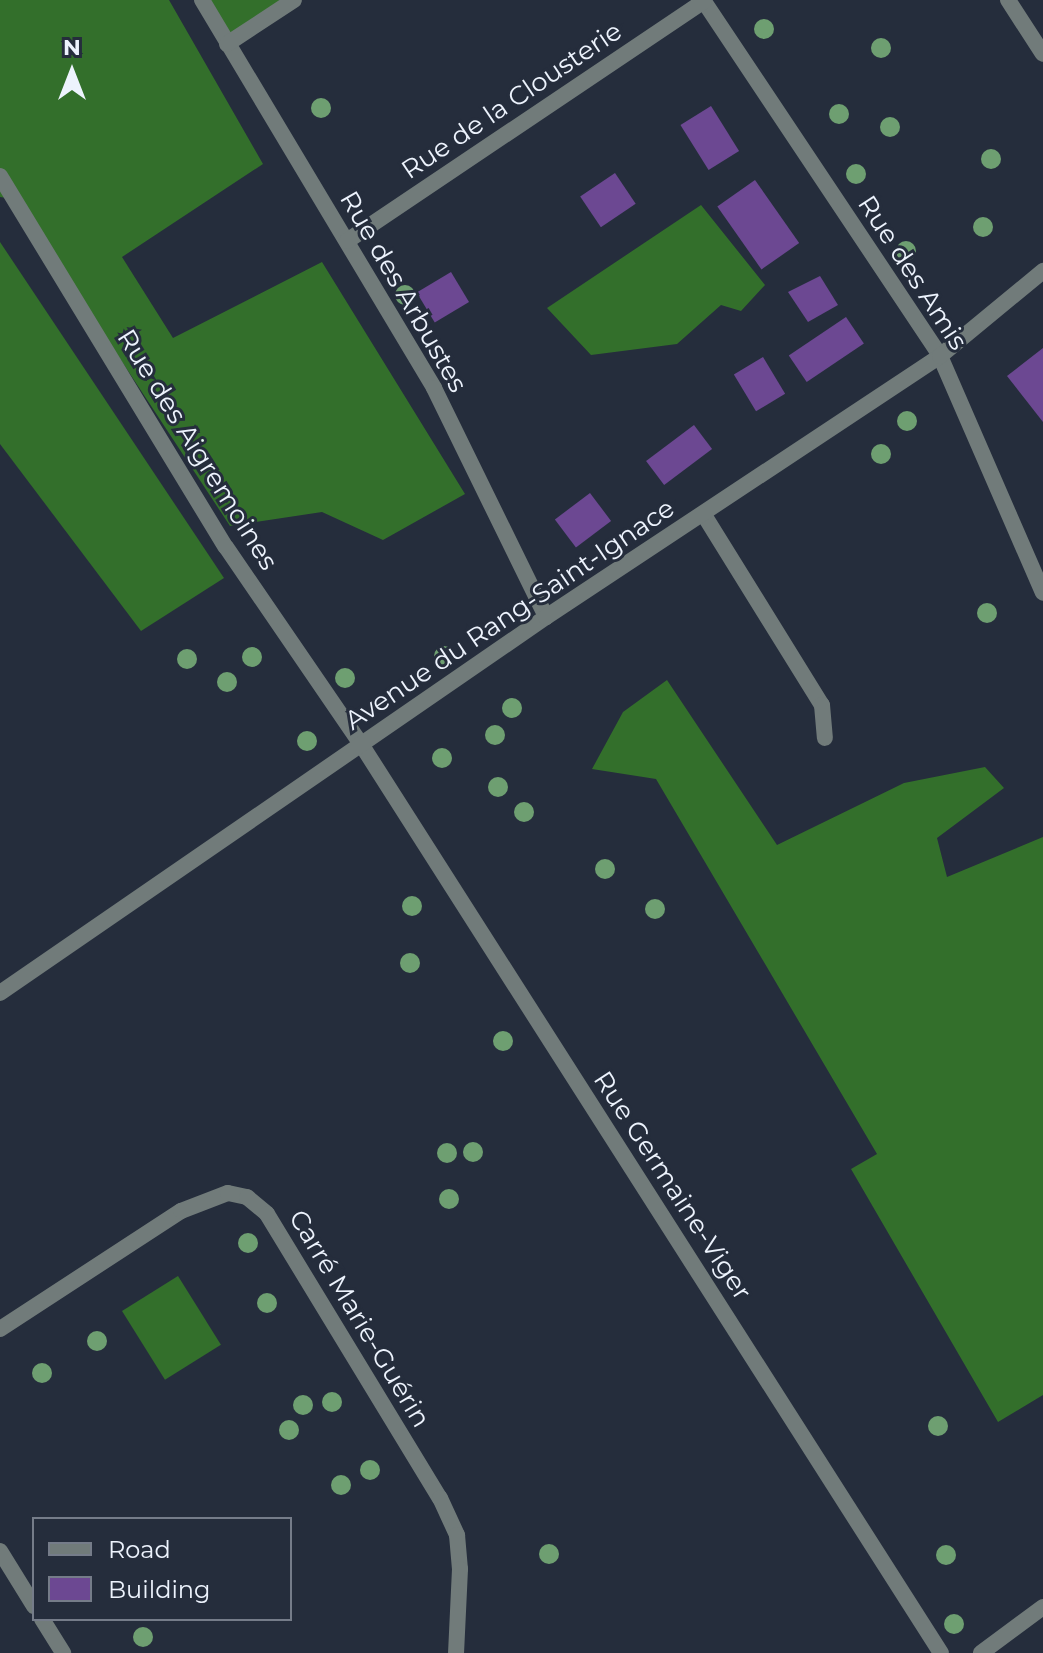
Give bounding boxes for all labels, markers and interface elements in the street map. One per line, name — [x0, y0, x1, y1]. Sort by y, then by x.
street label: Rue de la Clousterie — [396, 16, 628, 186]
north arrow — [32, 32, 112, 112]
text: N — [63, 34, 81, 61]
street label: Rue des Arbustes — [333, 186, 473, 398]
street label: Rue des Amis — [851, 190, 973, 356]
street label: Rue des Aigremoines — [110, 324, 284, 576]
street label: Avenue du Rang-Saint-Ignace — [339, 493, 681, 737]
street label: Rue Germaine-Viger — [586, 1066, 758, 1306]
street label: Carré Marie-Guérin — [282, 1205, 436, 1433]
legend — [32, 1517, 292, 1621]
text: Road — [108, 1535, 171, 1564]
text: Building — [108, 1575, 211, 1604]

